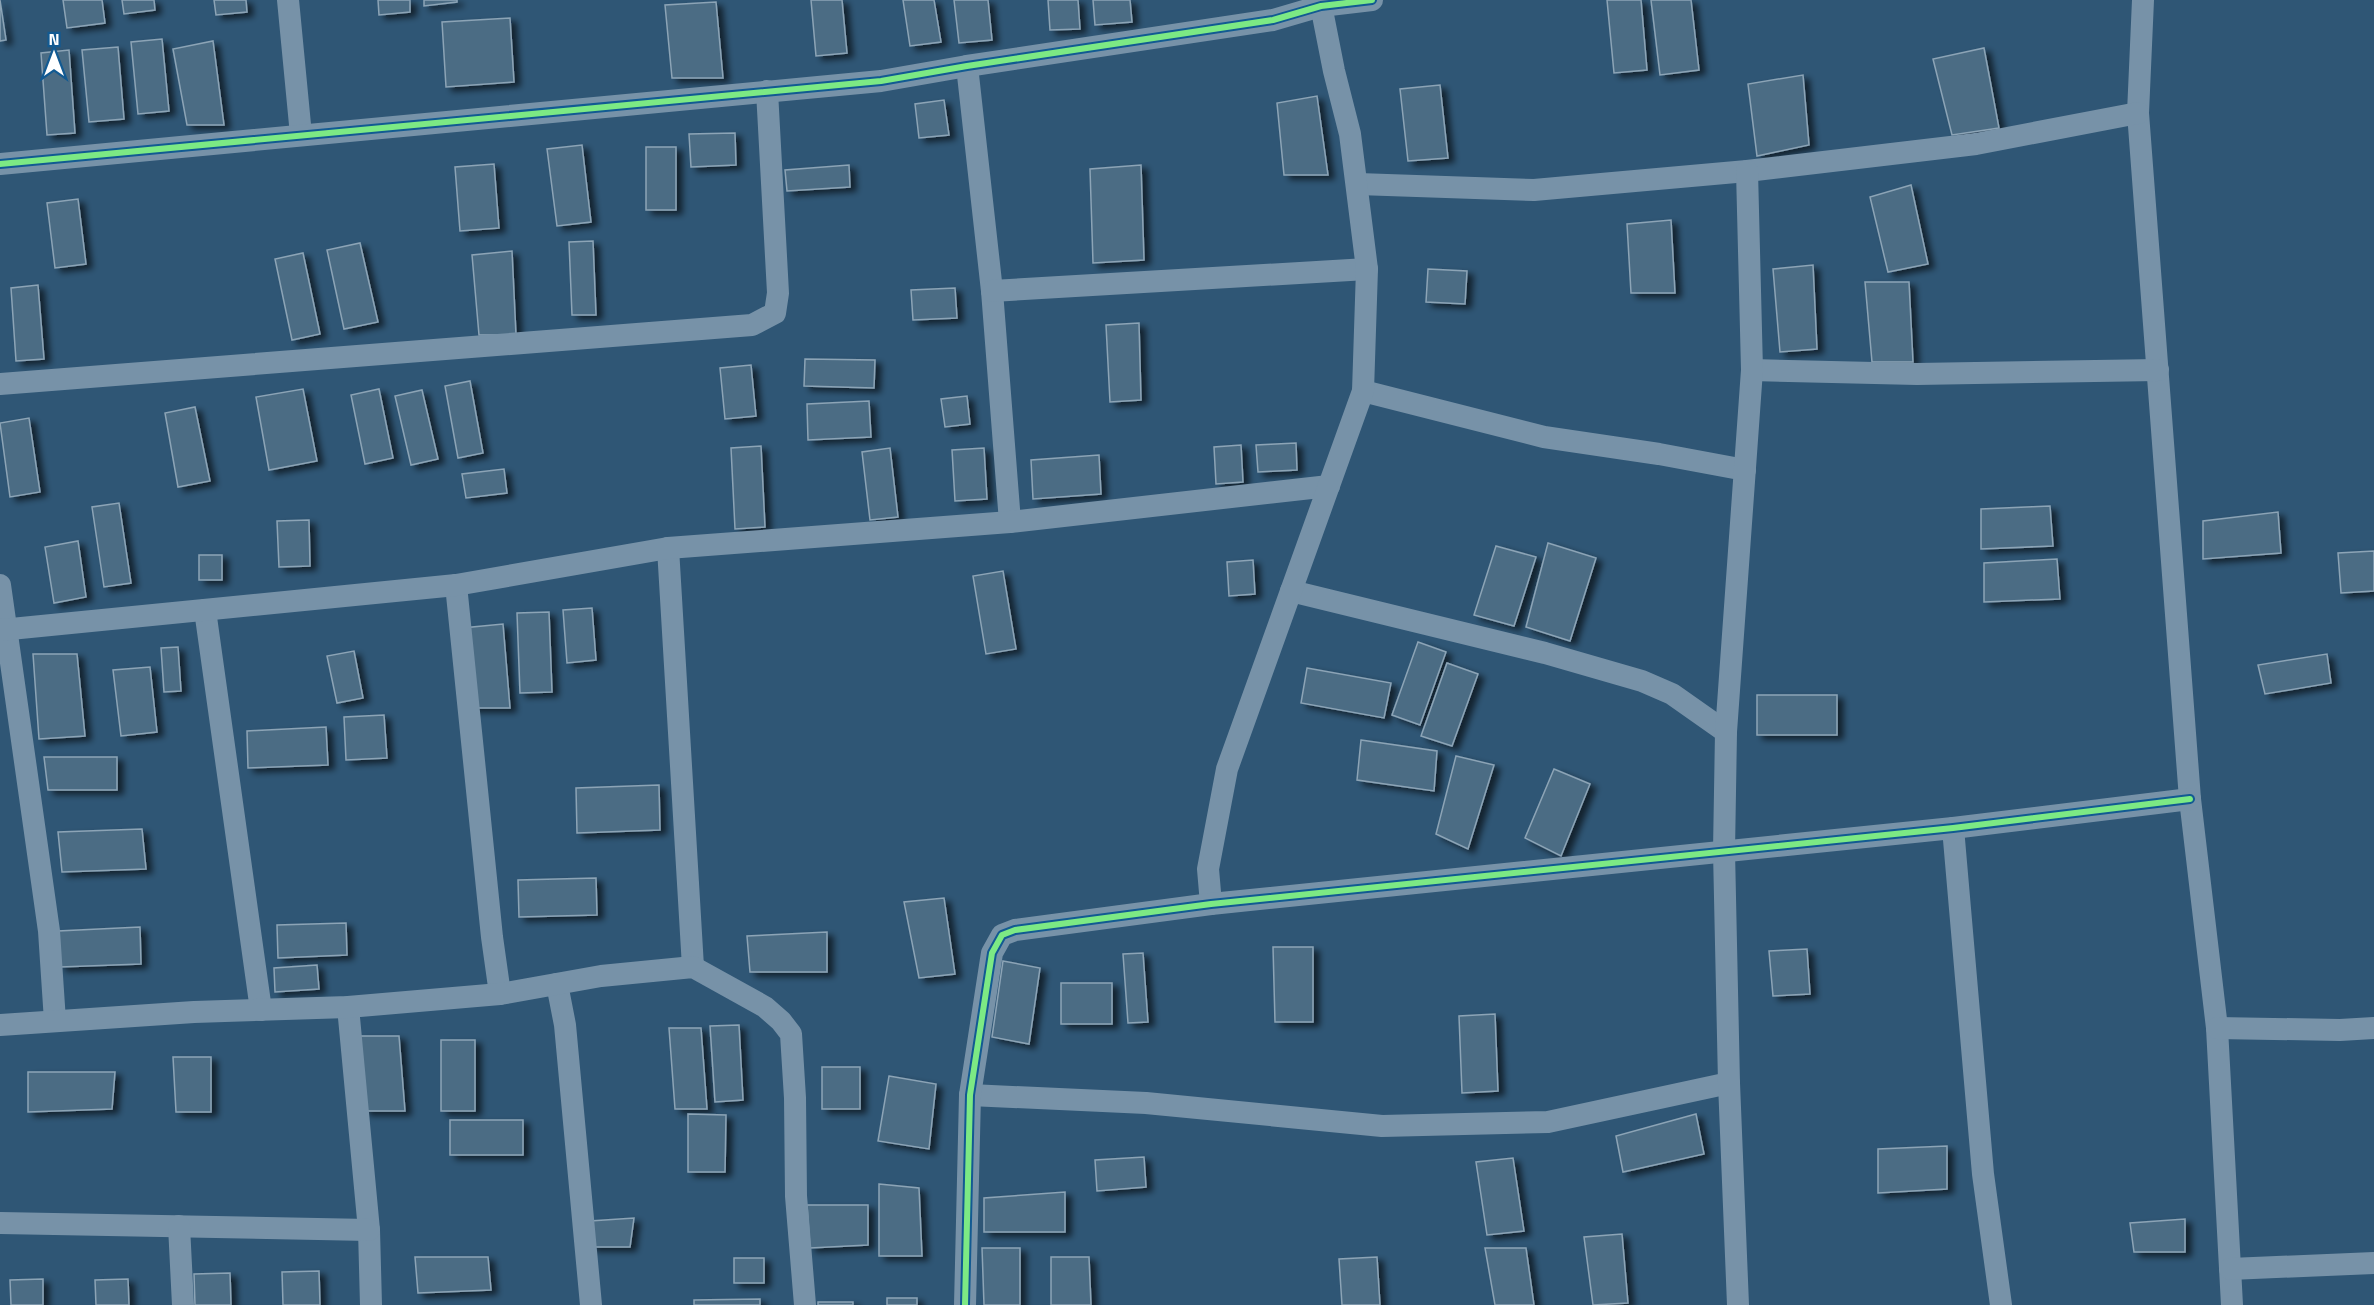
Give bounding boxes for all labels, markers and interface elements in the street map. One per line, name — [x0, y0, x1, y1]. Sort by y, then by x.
north arrow — [24, 24, 84, 84]
text: N — [48, 27, 60, 51]

